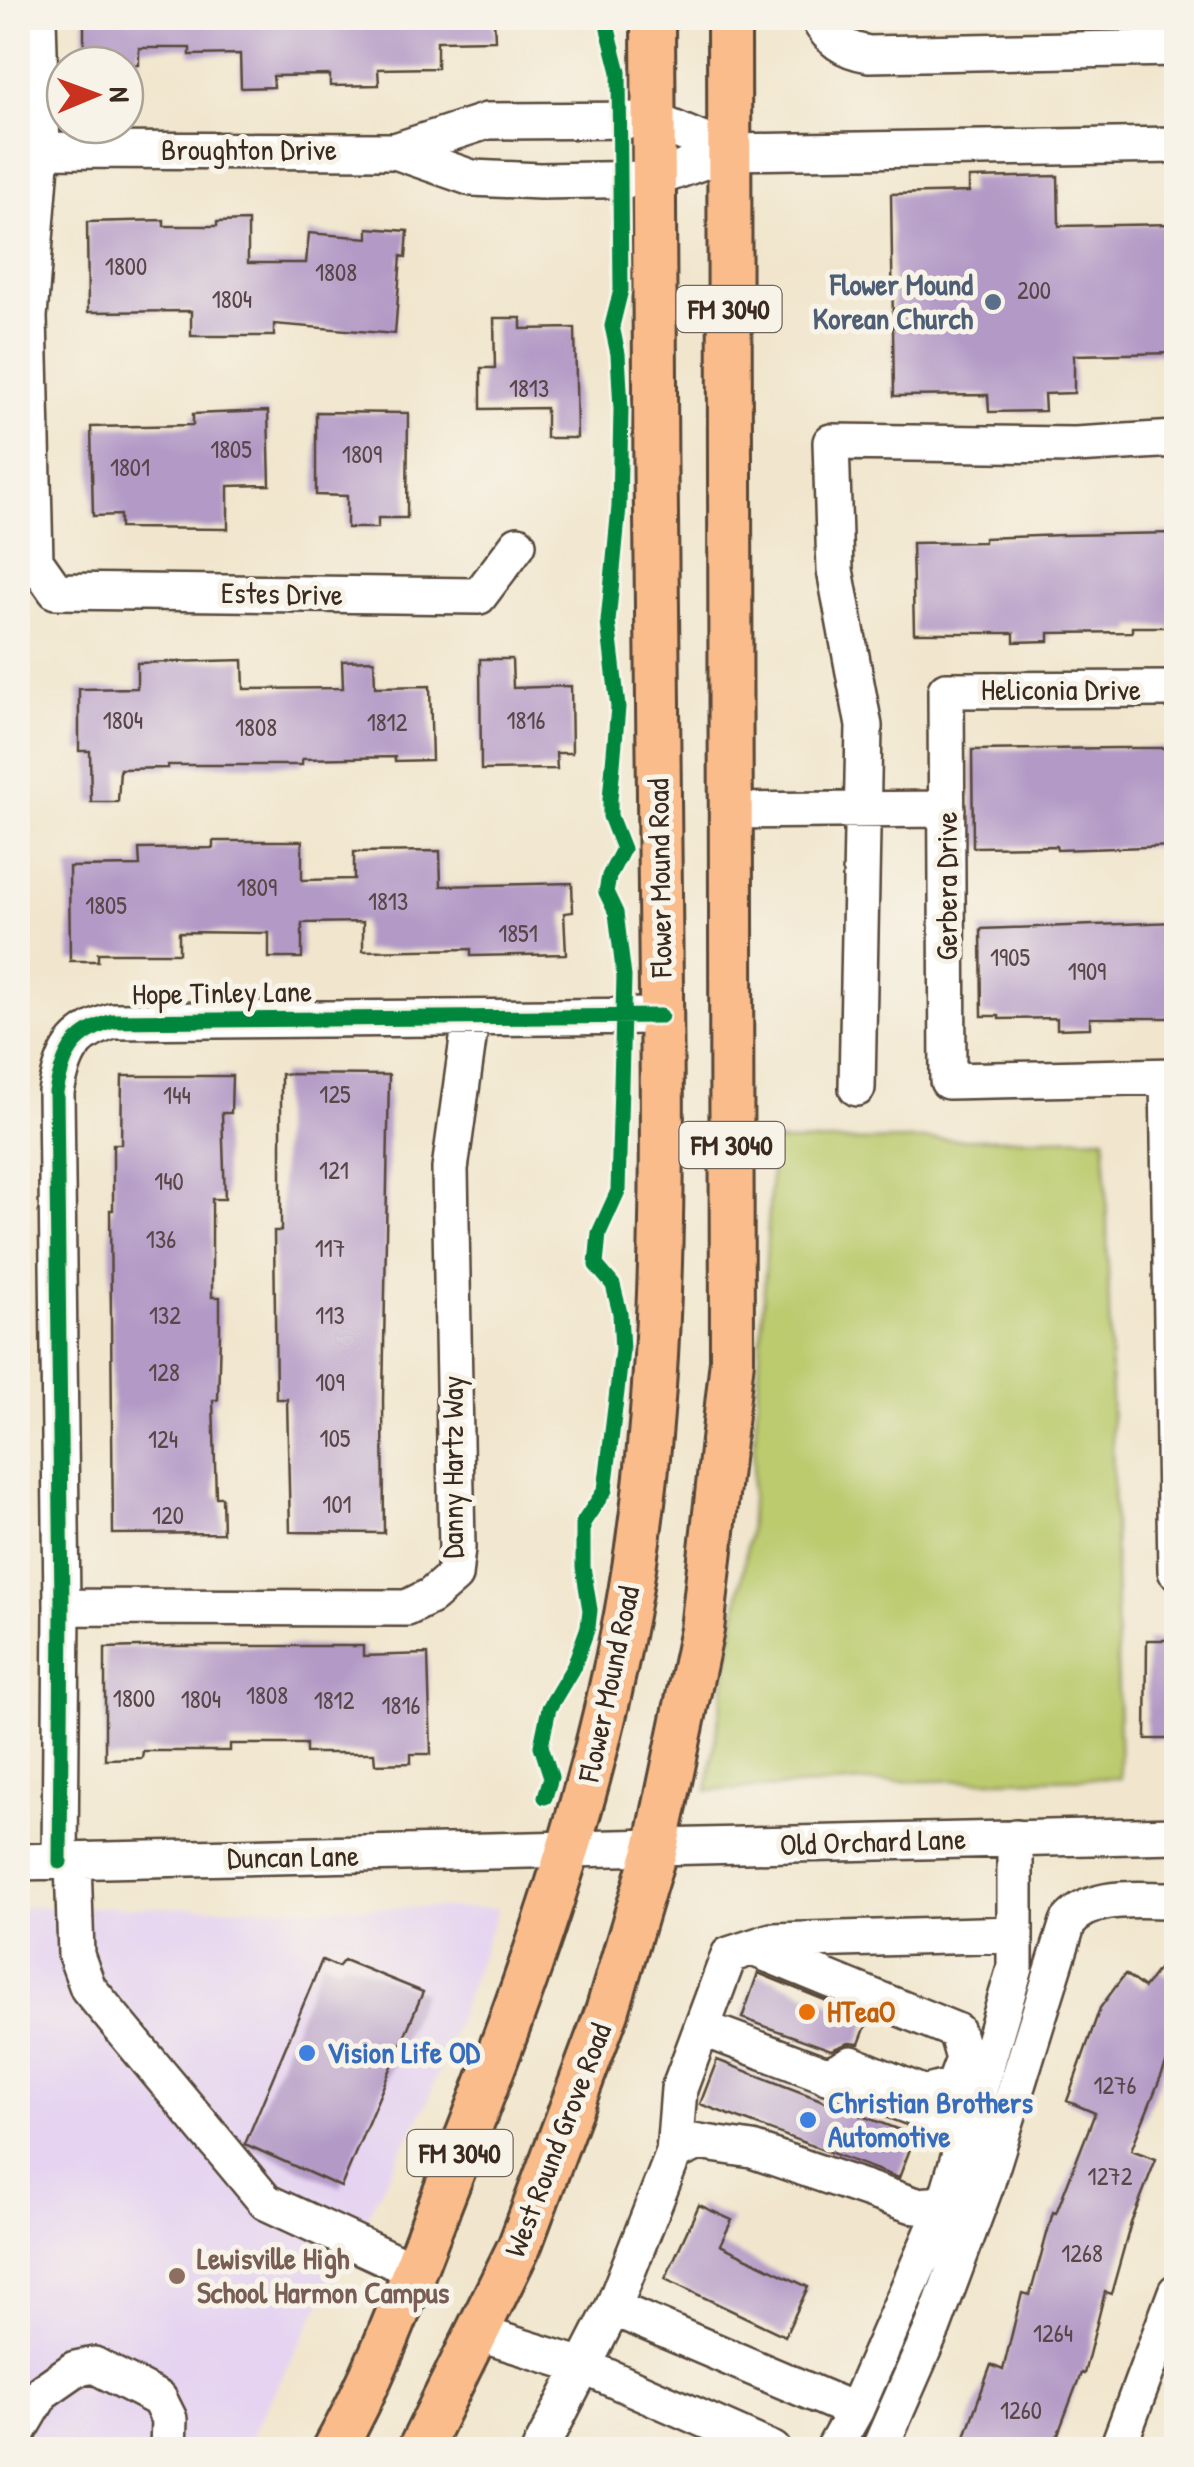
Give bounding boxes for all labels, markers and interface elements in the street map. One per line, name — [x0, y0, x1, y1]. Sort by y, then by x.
north arrow — [45, 45, 145, 145]
text: N — [101, 87, 139, 102]
street label: Broughton Drive — [161, 129, 337, 169]
house number: 1800 — [105, 249, 147, 283]
house number: 1808 — [315, 255, 357, 289]
place label: Flower Mound Korean Church — [813, 264, 973, 338]
house number: 200 — [1017, 273, 1051, 307]
house number: 1804 — [212, 282, 252, 316]
road number: FM 3040 — [676, 286, 782, 332]
marker: Flower Mound Korean Church — [982, 291, 1004, 313]
house number: 1813 — [509, 371, 549, 405]
house number: 1805 — [210, 432, 252, 466]
house number: 1809 — [342, 437, 382, 471]
house number: 1801 — [110, 450, 150, 484]
street label: Estes Drive — [221, 572, 343, 614]
street label: Heliconia Drive — [981, 669, 1141, 709]
house number: 1804 — [103, 703, 143, 737]
house number: 1816 — [507, 703, 545, 737]
house number: 1812 — [367, 705, 408, 739]
house number: 1808 — [235, 710, 277, 744]
street label: Flower Mound Road — [637, 778, 681, 979]
street label: Gerbera Drive — [926, 812, 966, 960]
house number: 1809 — [237, 870, 277, 904]
house number: 1813 — [368, 884, 408, 918]
house number: 1805 — [85, 888, 127, 922]
house number: 1851 — [498, 916, 538, 950]
house number: 1905 — [990, 940, 1030, 974]
house number: 1909 — [1068, 954, 1106, 988]
street label: Hope Tinley Lane — [132, 970, 312, 1014]
house number: 125 — [319, 1077, 351, 1111]
house number: 144 — [163, 1078, 191, 1112]
road number: FM 3040 — [680, 1122, 784, 1168]
house number: 121 — [319, 1153, 349, 1187]
house number: 140 — [154, 1164, 184, 1198]
house number: 136 — [146, 1222, 176, 1256]
house number: 117 — [315, 1231, 345, 1265]
house number: 132 — [149, 1298, 181, 1332]
house number: 113 — [315, 1298, 345, 1332]
house number: 128 — [148, 1355, 180, 1389]
house number: 109 — [315, 1365, 345, 1399]
street label: Danny Hartz Way — [432, 1375, 472, 1559]
house number: 105 — [320, 1421, 351, 1455]
house number: 124 — [148, 1422, 178, 1456]
house number: 101 — [322, 1487, 352, 1521]
house number: 120 — [152, 1498, 184, 1532]
street label: Flower Mound Road — [568, 1582, 648, 1786]
house number: 1808 — [246, 1678, 288, 1712]
house number: 1800 — [113, 1681, 155, 1715]
house number: 1804 — [181, 1682, 221, 1716]
house number: 1812 — [314, 1683, 355, 1717]
house number: 1816 — [382, 1688, 420, 1722]
street label: Old Orchard Lane — [779, 1818, 967, 1864]
street label: Duncan Lane — [227, 1835, 359, 1877]
place label: HTeaO — [827, 1991, 896, 2031]
marker: HTeaO — [796, 2001, 818, 2023]
street label: West Round Grove Road — [494, 2017, 620, 2262]
place label: Vision Life OD — [327, 2032, 481, 2072]
marker: Vision Life OD — [296, 2042, 318, 2064]
house number: 1276 — [1093, 2068, 1137, 2102]
place label: Christian Brothers Automotive — [828, 2082, 1033, 2156]
marker: Christian Brothers Automotive — [797, 2109, 819, 2131]
road number: FM 3040 — [408, 2130, 512, 2176]
house number: 1272 — [1088, 2159, 1133, 2193]
house number: 1268 — [1061, 2236, 1103, 2270]
place label: Lewisville High School Harmon Campus — [197, 2238, 450, 2313]
marker: Lewisville High School Harmon Campus — [166, 2265, 188, 2287]
house number: 1264 — [1033, 2316, 1073, 2350]
house number: 1260 — [1000, 2393, 1042, 2427]

